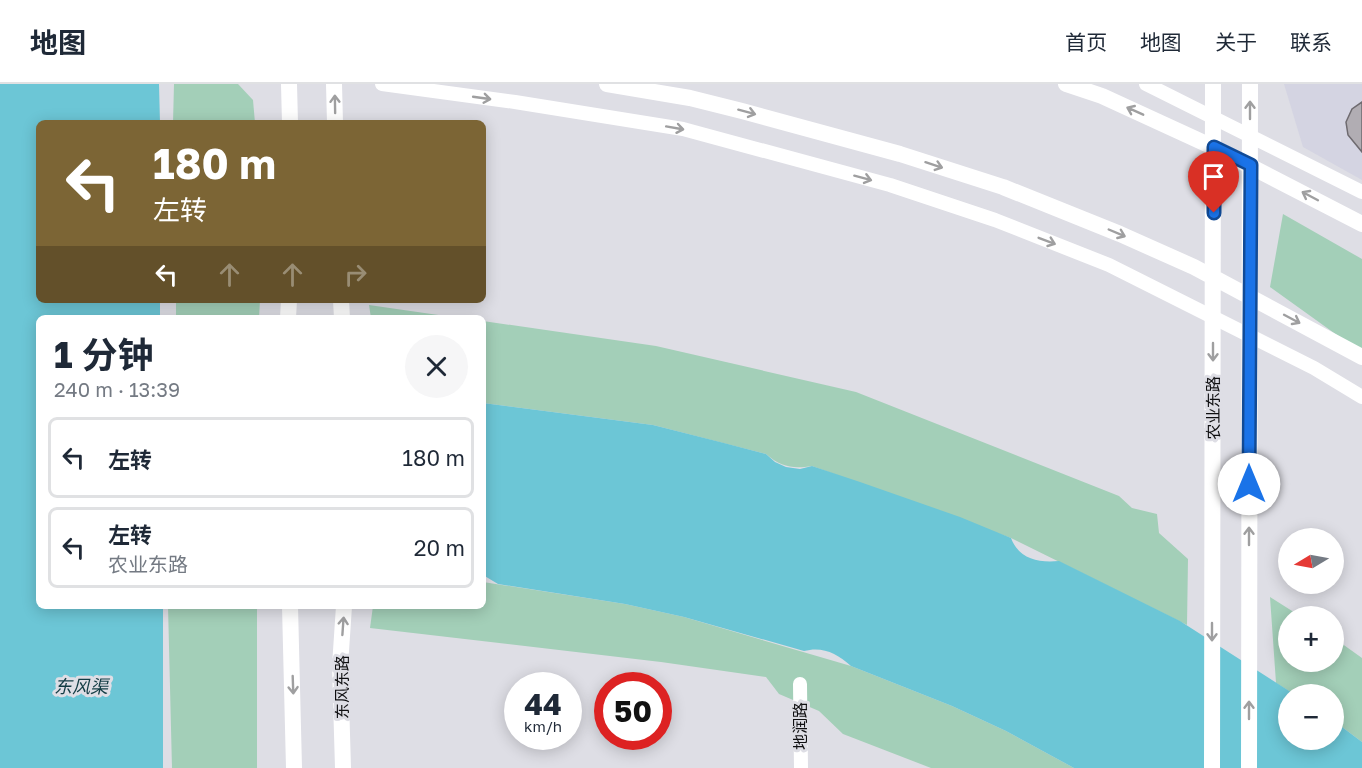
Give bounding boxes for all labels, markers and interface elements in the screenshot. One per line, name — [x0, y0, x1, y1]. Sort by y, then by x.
text: 地图 — [30, 26, 86, 59]
text: 首页 — [1065, 29, 1107, 55]
text: 地图 — [1140, 29, 1182, 55]
text: 关于 — [1215, 29, 1257, 55]
text: 联系 — [1290, 29, 1332, 55]
one-way arrow — [472, 92, 491, 103]
one-way arrow — [329, 94, 341, 114]
one-way arrow — [1244, 100, 1256, 120]
one-way arrow — [1126, 105, 1145, 116]
one-way arrow — [737, 107, 756, 118]
one-way arrow — [664, 122, 684, 133]
text: 180 m — [153, 138, 276, 188]
icon: left — [54, 144, 132, 222]
pin — [1188, 151, 1239, 213]
one-way arrow — [924, 160, 943, 171]
icon: arrive — [1197, 160, 1230, 193]
one-way arrow — [853, 172, 872, 184]
one-way arrow — [1302, 190, 1320, 201]
text: 左转 — [153, 194, 207, 226]
one-way arrow — [1107, 228, 1126, 239]
one-way arrow — [1038, 236, 1056, 247]
icon: left — [150, 258, 183, 291]
icon: ahead — [213, 258, 246, 291]
icon: ahead — [276, 258, 309, 291]
icon: right — [339, 258, 372, 291]
one-way arrow — [1283, 313, 1300, 325]
text: 1 分钟 — [54, 333, 154, 376]
button: close — [405, 335, 468, 398]
one-way arrow — [1207, 342, 1219, 362]
street label: 农业东路 — [1203, 376, 1223, 440]
text: 240 m · 13:39 — [54, 377, 180, 401]
icon: left — [57, 441, 90, 474]
text: 180 m — [402, 444, 465, 471]
text: 左转 — [108, 446, 152, 473]
position arrow — [1217, 452, 1281, 516]
text: 左转 — [108, 521, 152, 548]
one-way arrow — [1243, 526, 1255, 546]
north arrow — [1278, 528, 1344, 594]
map controls — [1278, 528, 1344, 750]
icon: left — [57, 531, 90, 564]
text: 20 m — [414, 534, 465, 561]
text: 农业东路 — [108, 552, 188, 576]
button: + — [1278, 606, 1344, 672]
one-way arrow — [337, 616, 348, 636]
one-way arrow — [1206, 621, 1218, 641]
street label: 东风东路 — [332, 655, 352, 719]
speed limit sign: 50 — [594, 672, 672, 750]
water label: 东风渠 — [54, 675, 111, 697]
one-way arrow — [287, 675, 298, 695]
button: − — [1278, 684, 1344, 750]
text: 44 — [524, 686, 562, 722]
one-way arrow — [1243, 700, 1255, 720]
street label: 地润路 — [790, 702, 810, 750]
text: km/h — [524, 717, 562, 735]

